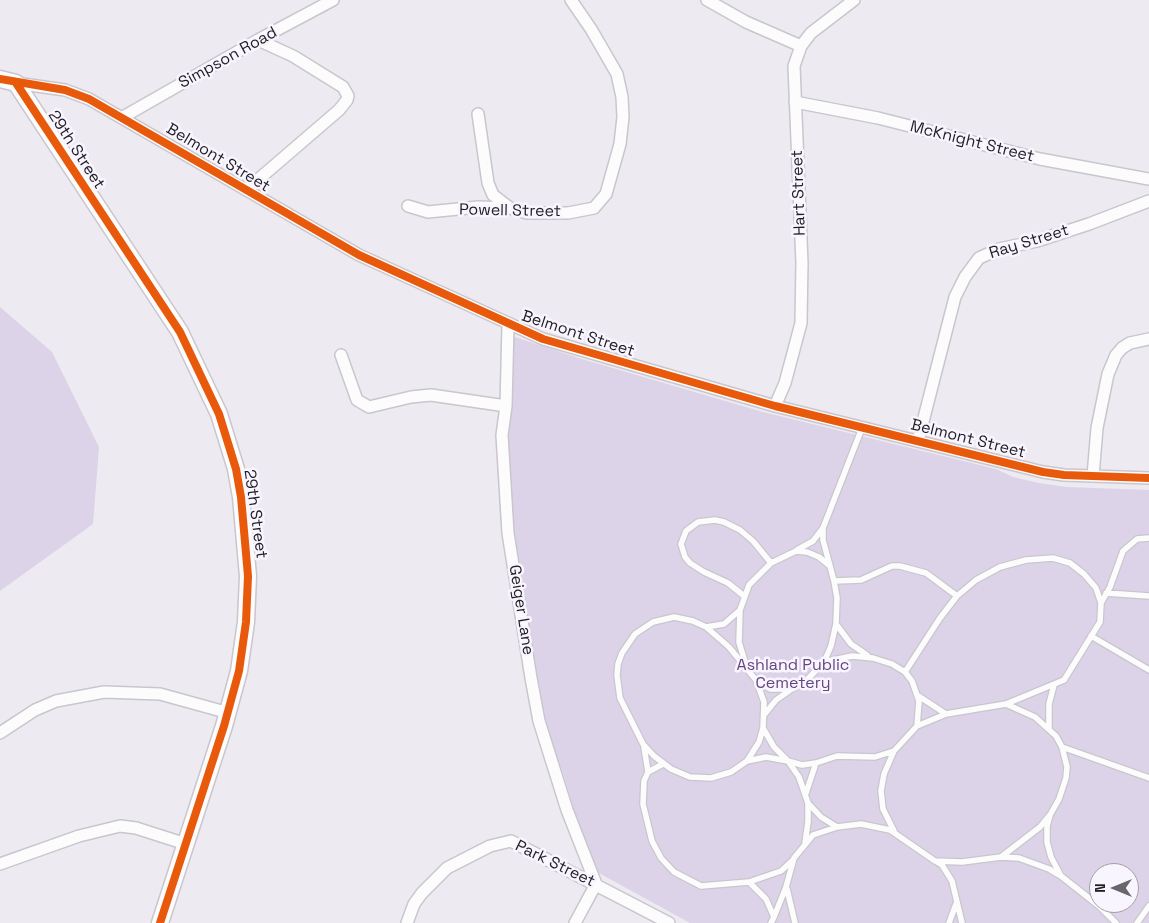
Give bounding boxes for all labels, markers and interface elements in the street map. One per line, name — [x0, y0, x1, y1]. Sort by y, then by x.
street label: Simpson Road — [176, 23, 280, 93]
street label: 29th Street — [44, 107, 108, 193]
street label: McKnight Street — [908, 117, 1036, 167]
street label: Belmont Street — [163, 119, 273, 197]
street label: Hart Street — [788, 150, 810, 236]
street label: Powell Street — [459, 201, 561, 221]
street label: Ray Street — [987, 221, 1071, 263]
street label: Belmont Street — [519, 307, 637, 361]
street label: Belmont Street — [909, 415, 1027, 463]
street label: 29th Street — [239, 468, 271, 560]
street label: Geiger Lane — [504, 564, 538, 656]
park label: Ashland Public Cemetery — [737, 656, 849, 694]
street label: Park Street — [512, 836, 598, 892]
north arrow — [1089, 863, 1139, 913]
text: N — [1091, 883, 1109, 893]

